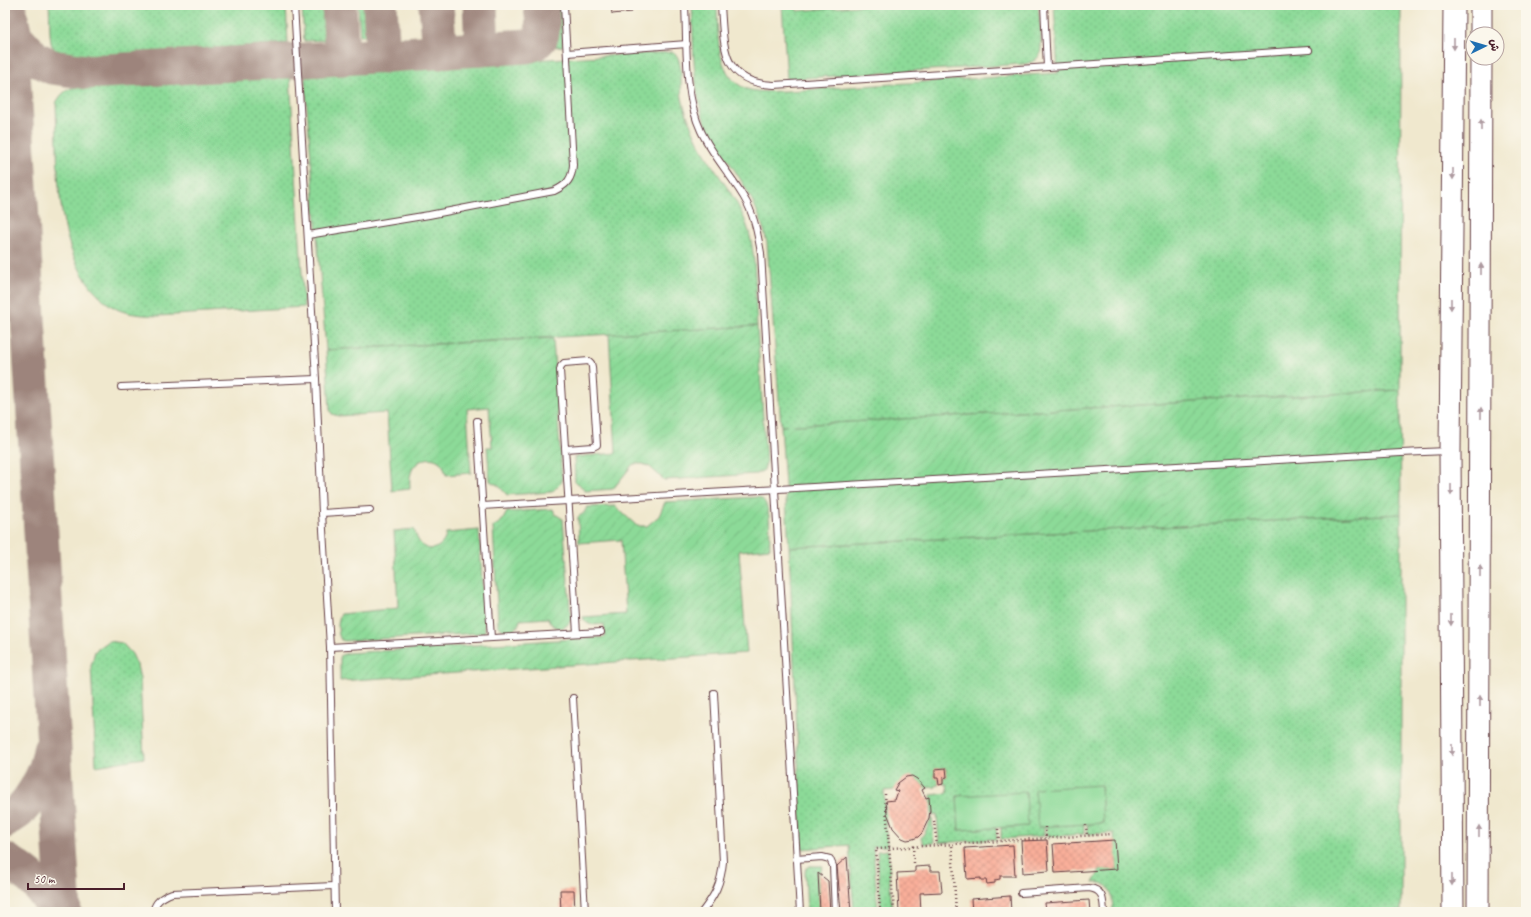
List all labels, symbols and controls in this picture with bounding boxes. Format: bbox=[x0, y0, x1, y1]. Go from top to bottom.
north arrow bbox=[1465, 26, 1505, 66]
one-way arrow bbox=[1450, 38, 1457, 50]
text: ش bbox=[1487, 38, 1502, 52]
one-way arrow bbox=[1478, 118, 1484, 131]
one-way arrow bbox=[1449, 168, 1456, 180]
one-way arrow bbox=[1478, 262, 1484, 275]
one-way arrow bbox=[1448, 298, 1455, 310]
one-way arrow bbox=[1478, 406, 1484, 419]
one-way arrow bbox=[1447, 484, 1454, 496]
one-way arrow bbox=[1477, 564, 1483, 577]
one-way arrow bbox=[1448, 614, 1454, 627]
one-way arrow bbox=[1477, 694, 1483, 707]
one-way arrow bbox=[1449, 744, 1455, 757]
one-way arrow bbox=[1476, 824, 1482, 837]
scale bar bbox=[28, 865, 124, 891]
text: 50 m bbox=[34, 871, 56, 887]
one-way arrow bbox=[1449, 874, 1455, 887]

